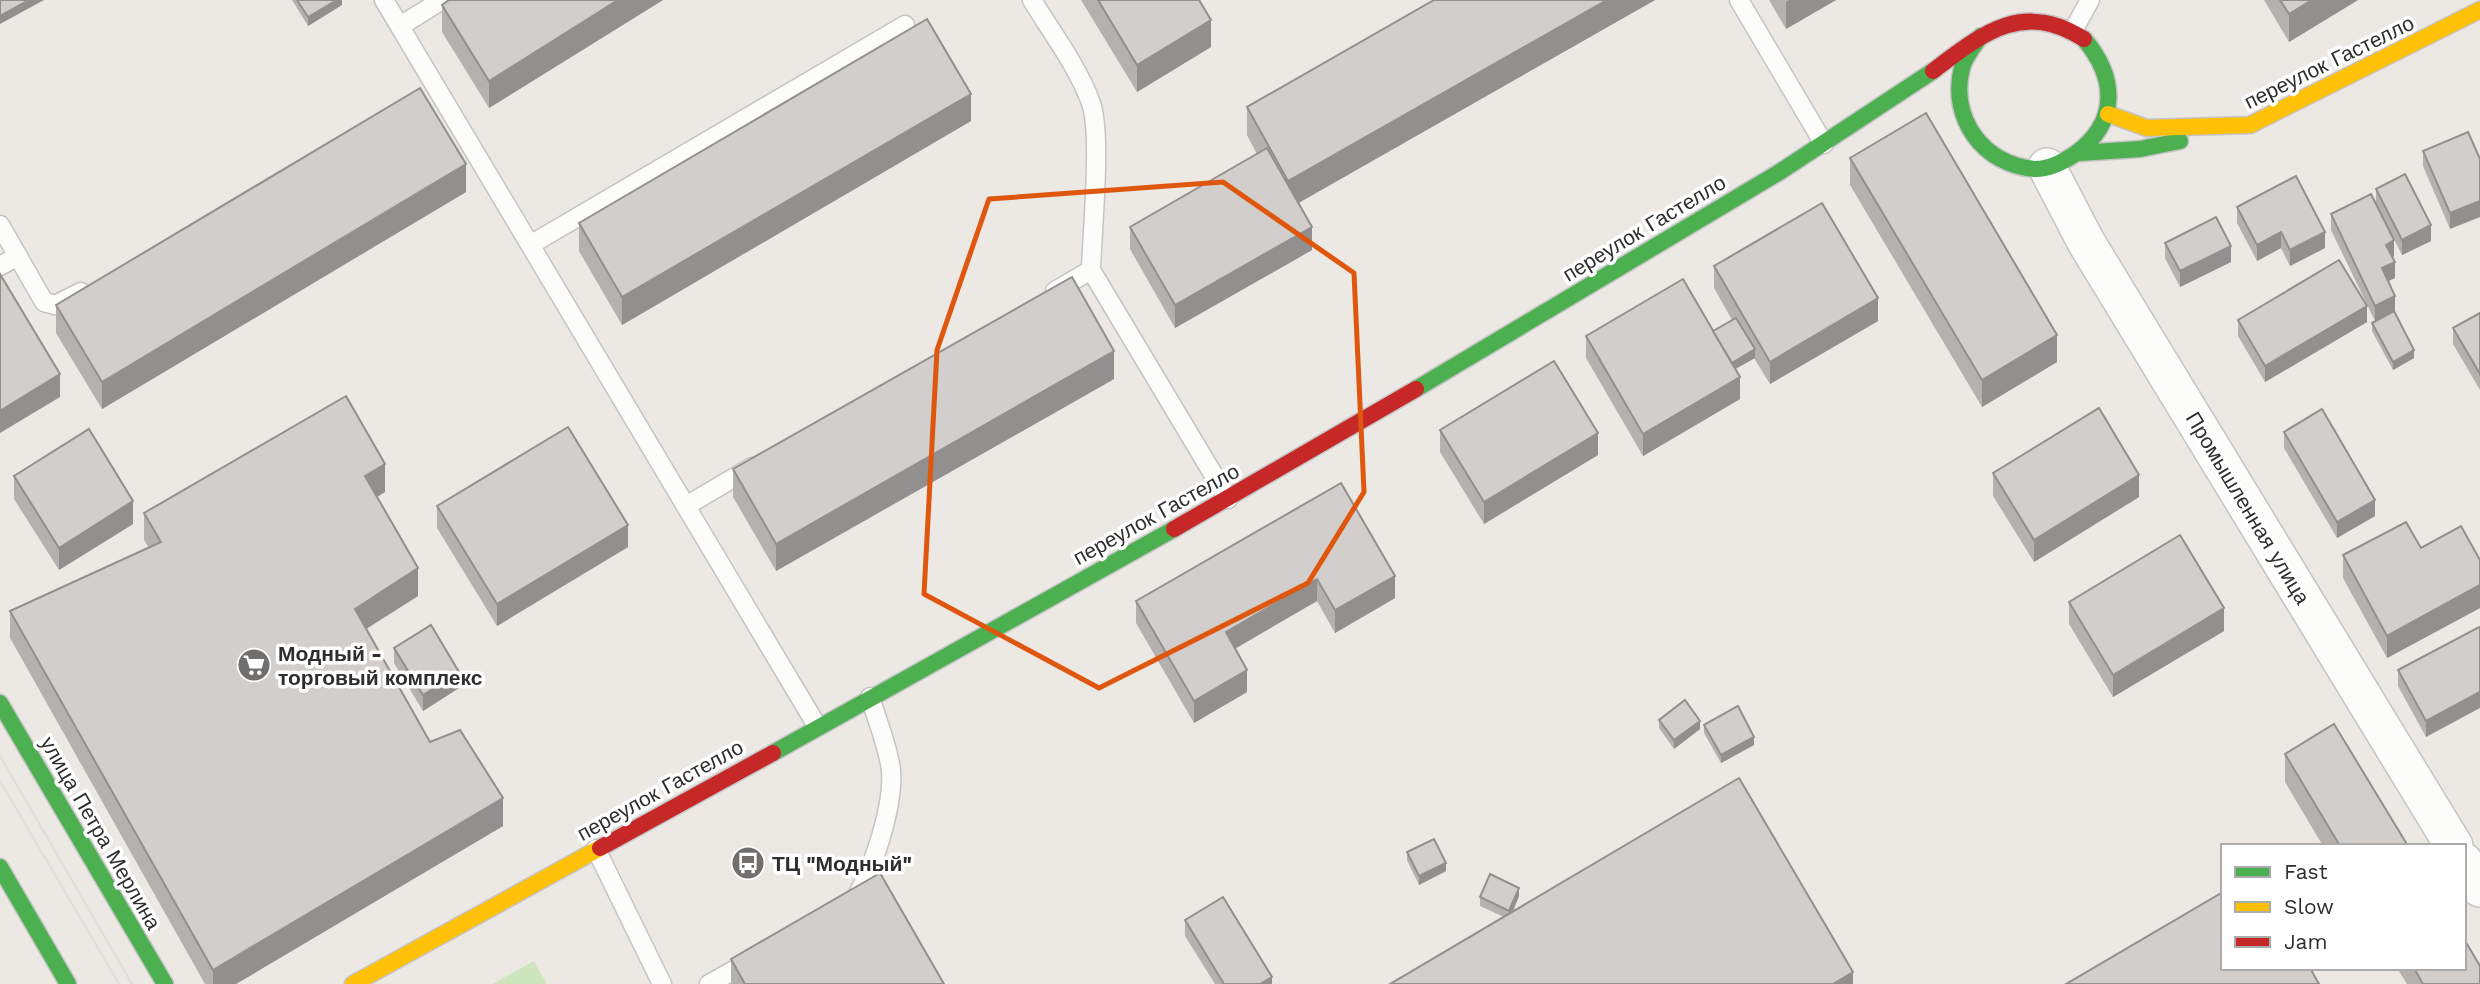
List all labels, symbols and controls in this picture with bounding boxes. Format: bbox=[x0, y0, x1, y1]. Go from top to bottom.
street label: переулок Гастелло bbox=[2240, 10, 2418, 114]
street label: переулок Гастелло bbox=[1558, 169, 1730, 287]
street label: Промышленная улица bbox=[2181, 407, 2316, 609]
street label: переулок Гастелло bbox=[1069, 458, 1243, 570]
place label: Модный - торговый комплекс bbox=[278, 641, 483, 690]
supermarket icon: Модный - торговый комплекс bbox=[235, 646, 273, 684]
street label: улица Петра Мерлина bbox=[35, 732, 167, 934]
street label: переулок Гастелло bbox=[573, 734, 747, 846]
bus stop icon: ТЦ "Модный" bbox=[729, 844, 767, 882]
legend bbox=[2221, 844, 2466, 970]
place label: ТЦ "Модный" bbox=[772, 851, 912, 876]
text: Fast bbox=[2284, 859, 2328, 884]
text: Slow bbox=[2284, 894, 2334, 919]
text: Jam bbox=[2284, 929, 2327, 954]

